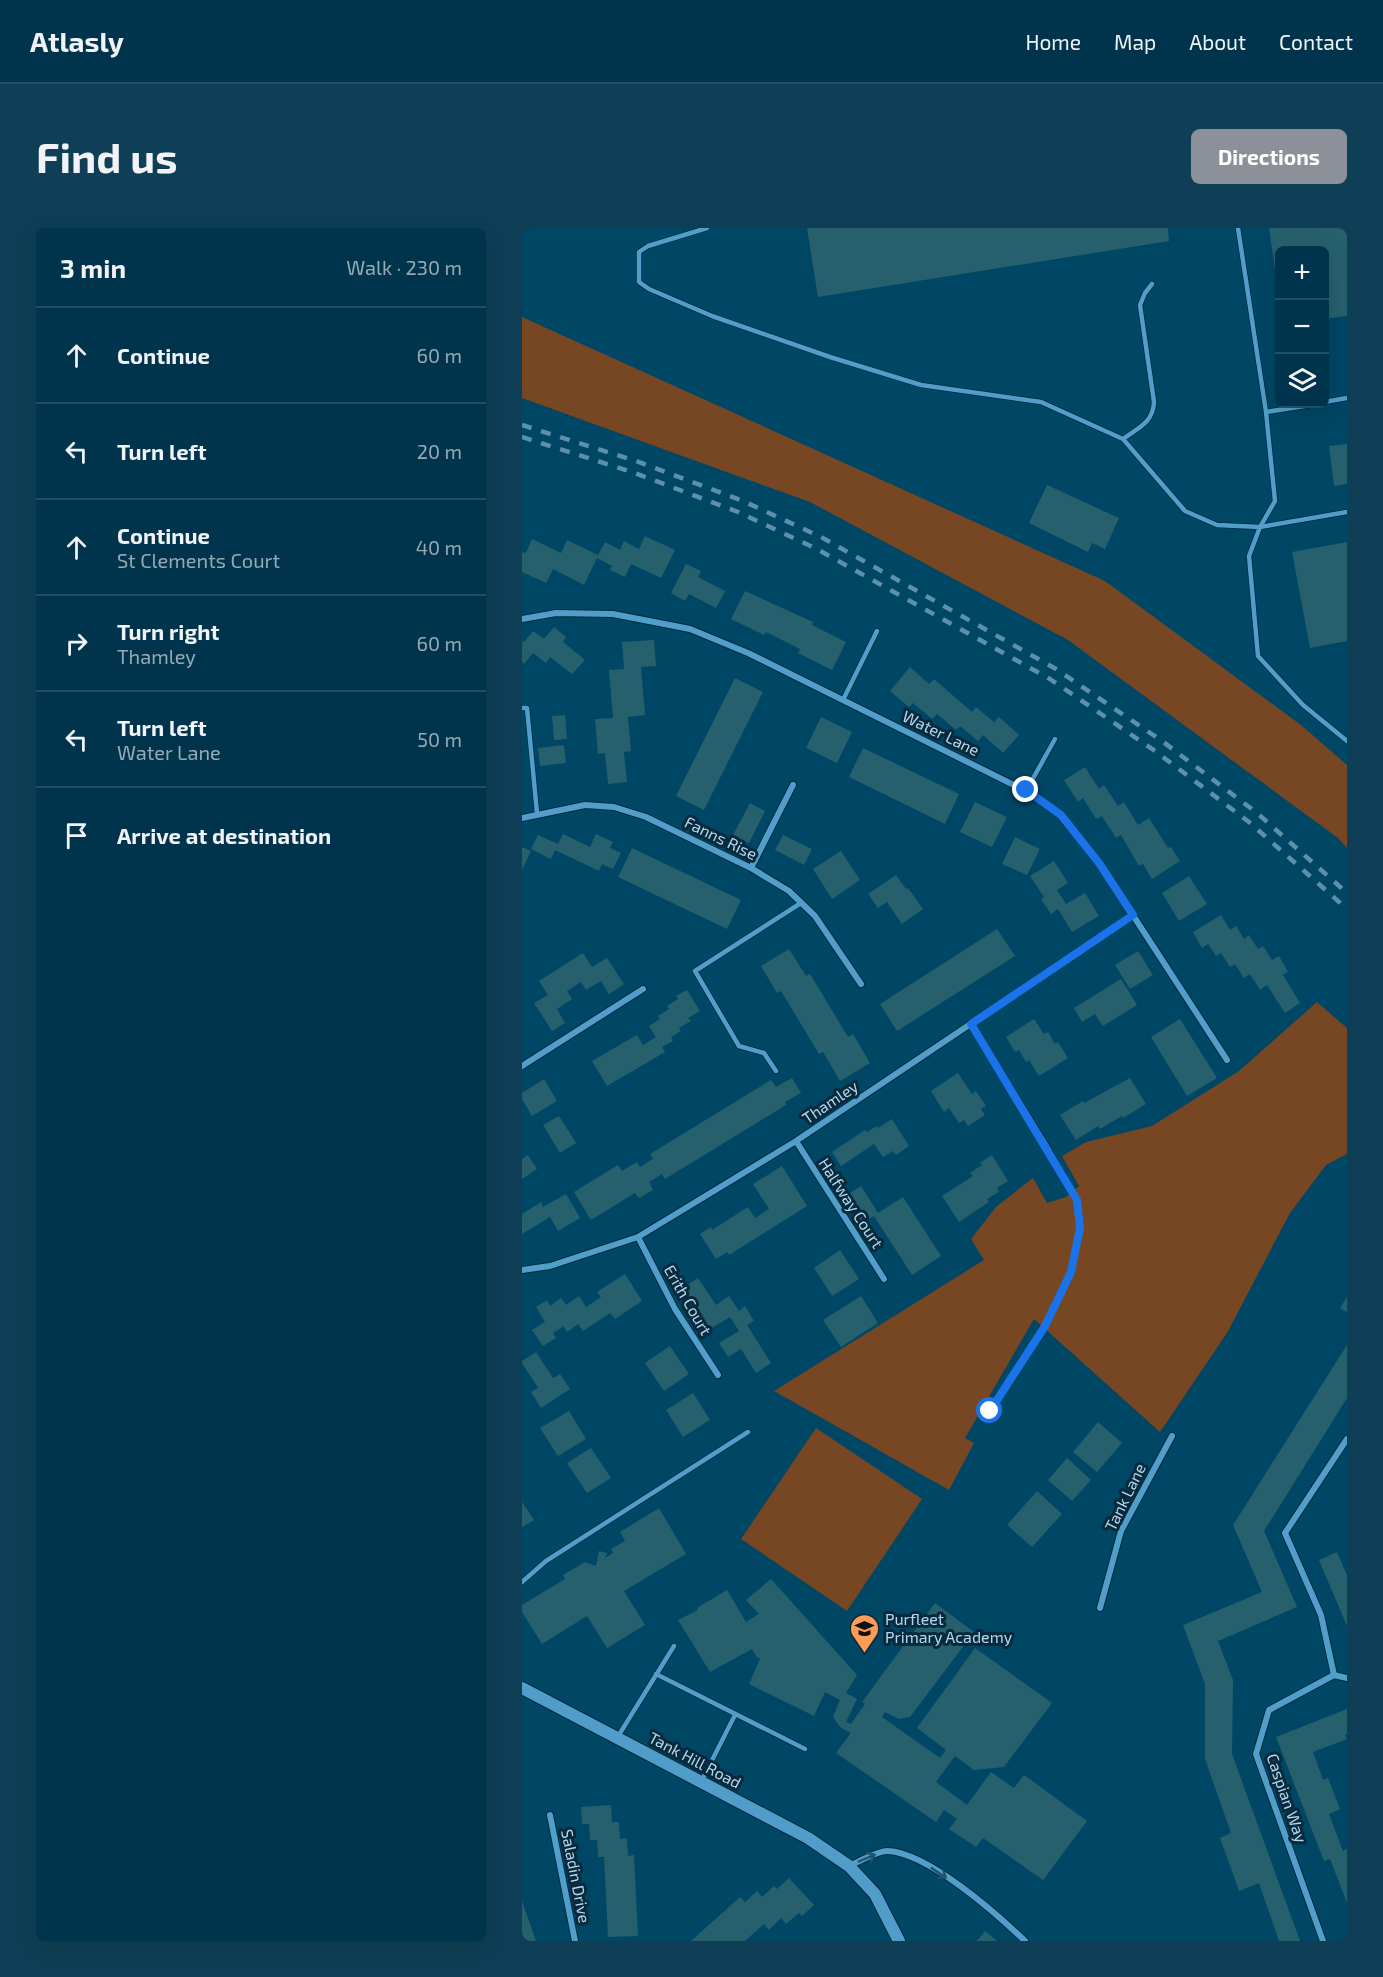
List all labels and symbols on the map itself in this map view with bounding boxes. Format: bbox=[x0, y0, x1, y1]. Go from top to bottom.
street label: Water Lane bbox=[900, 706, 983, 759]
route end bbox=[1012, 776, 1038, 802]
street label: Fanns Rise bbox=[682, 812, 760, 863]
street label: Thamley bbox=[798, 1076, 862, 1127]
street label: Halfway Court bbox=[815, 1154, 888, 1251]
street label: Erith Court bbox=[661, 1261, 716, 1338]
route start bbox=[976, 1397, 1002, 1423]
street label: Tank Lane bbox=[1100, 1460, 1149, 1533]
place label: Purfleet Primary Academy bbox=[885, 1609, 1013, 1646]
school or university icon: Purfleet Primary Academy bbox=[848, 1612, 880, 1654]
street label: Tank Hill Road bbox=[646, 1727, 745, 1792]
street label: Caspian Way bbox=[1263, 1751, 1312, 1845]
street label: Saladin Drive bbox=[558, 1827, 595, 1924]
one-way arrow bbox=[858, 1852, 876, 1863]
one-way arrow bbox=[930, 1867, 947, 1879]

